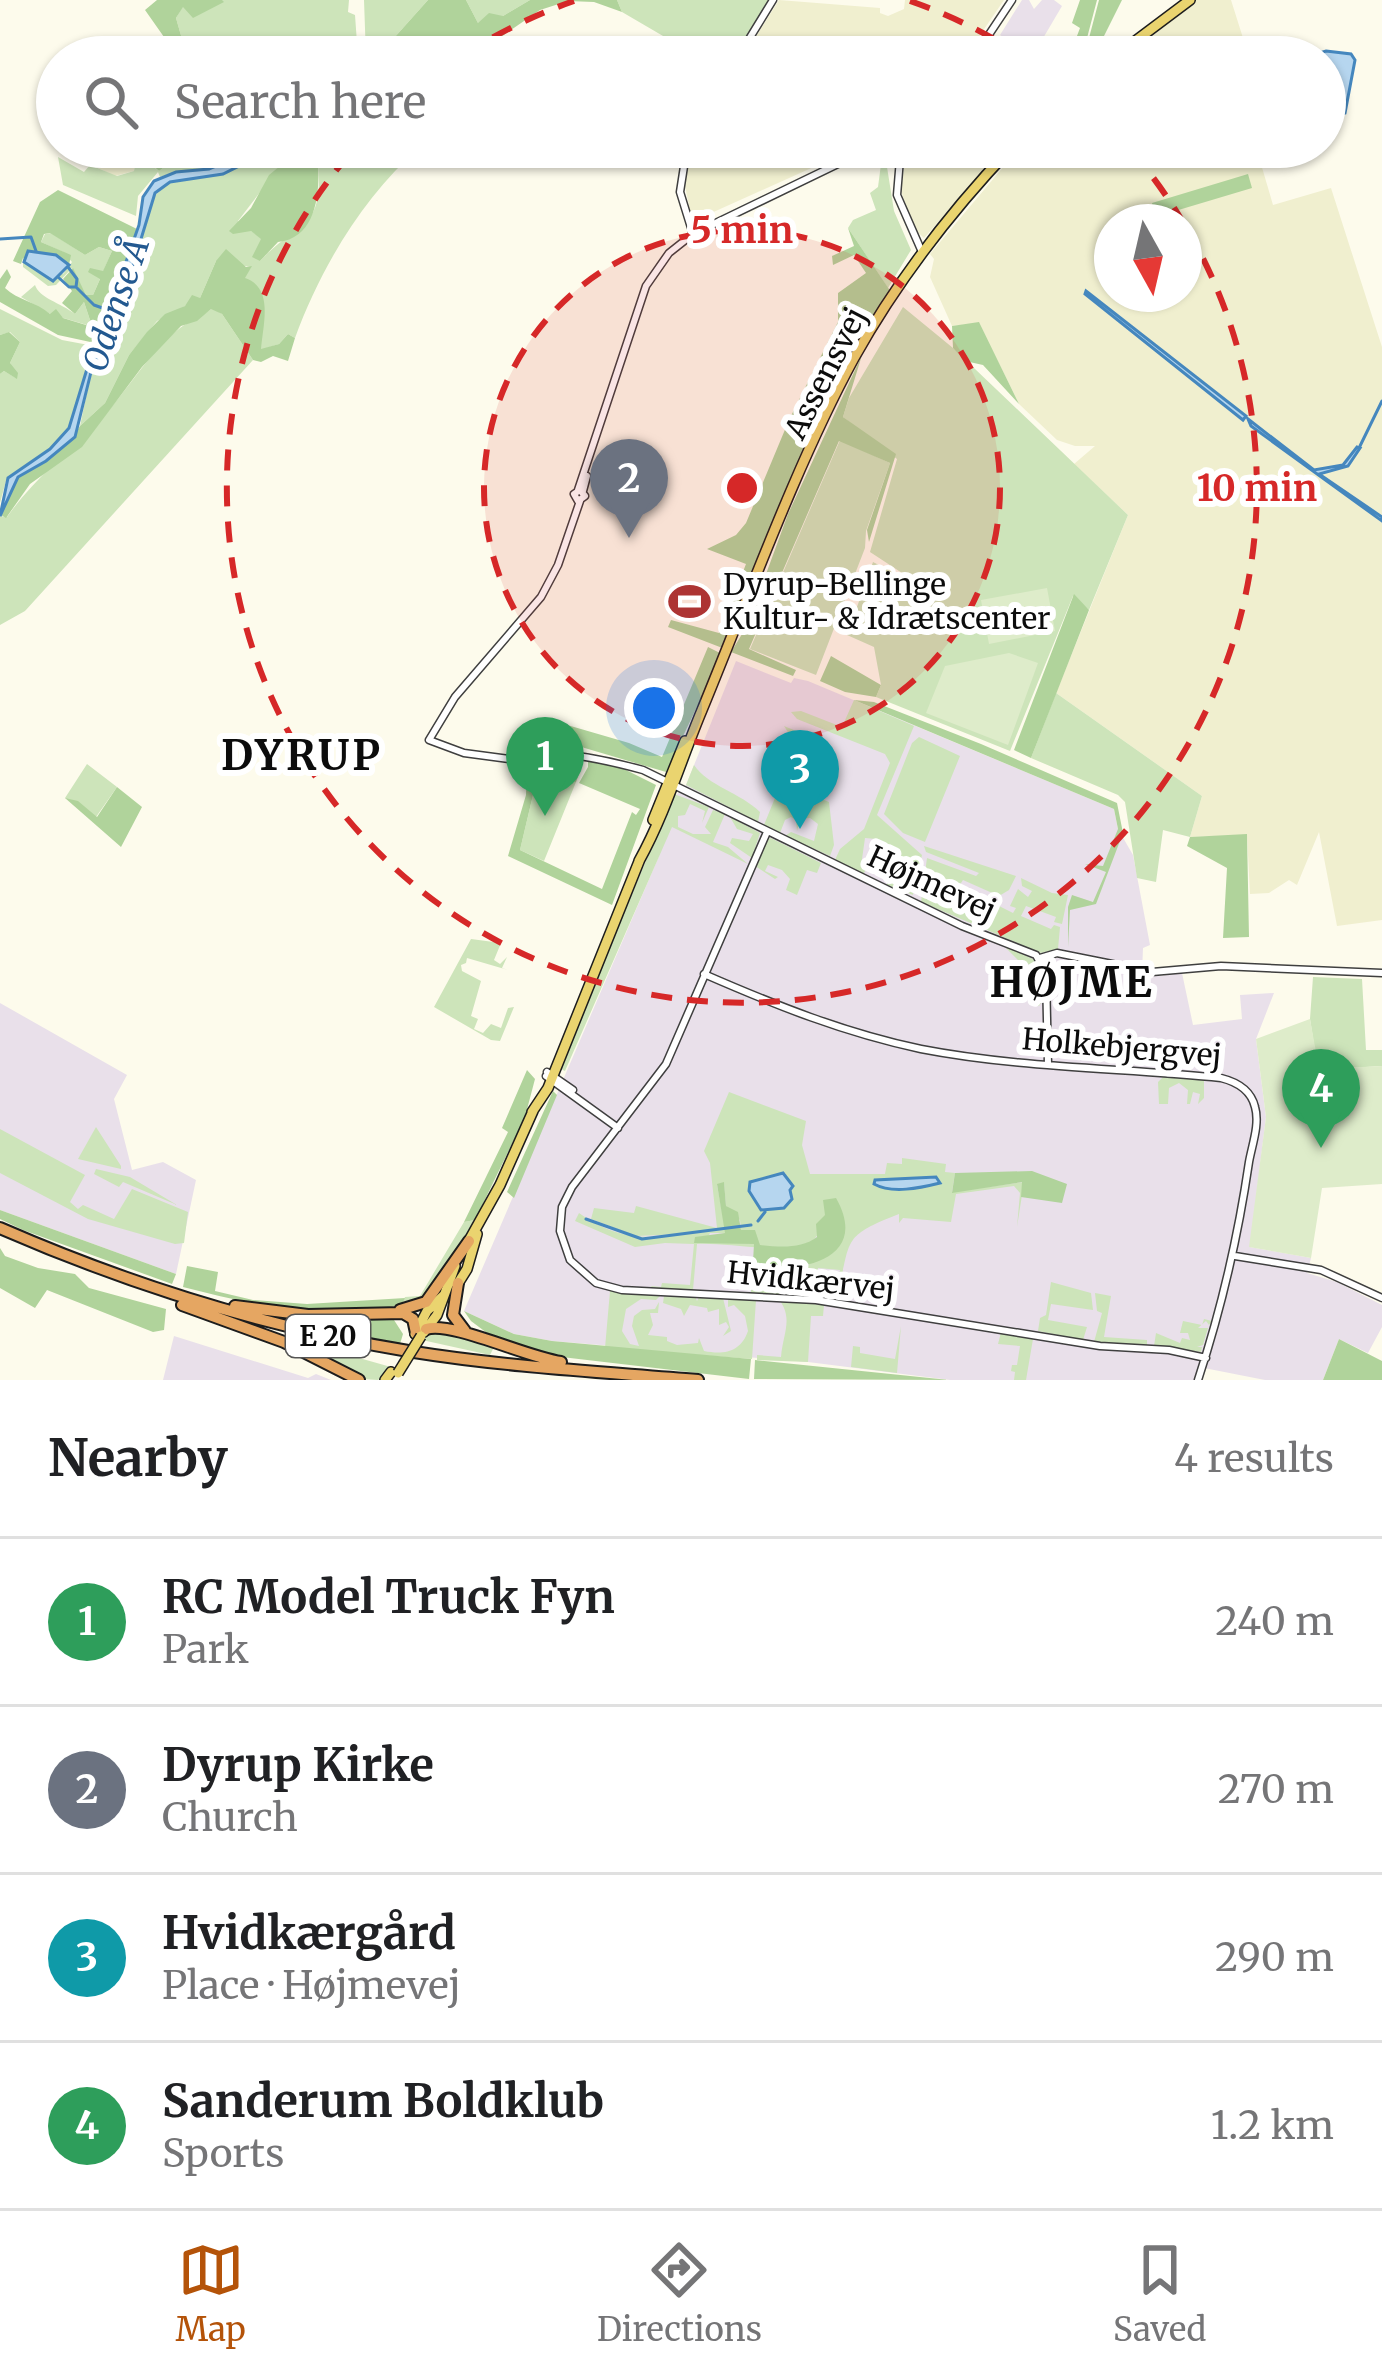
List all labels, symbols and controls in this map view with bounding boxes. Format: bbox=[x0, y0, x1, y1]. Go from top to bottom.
search box bbox=[36, 36, 1346, 168]
icon: search bbox=[78, 69, 144, 135]
text: Search here bbox=[174, 74, 426, 130]
north arrow bbox=[1094, 204, 1202, 312]
text: 5 min bbox=[691, 208, 793, 253]
water label: Odense Å bbox=[71, 232, 158, 377]
street label: Assensvej bbox=[775, 301, 874, 446]
pin: 2 bbox=[590, 439, 668, 538]
text: 10 min bbox=[1197, 466, 1317, 511]
centre of rings bbox=[721, 467, 763, 509]
place label: Dyrup-Bellinge Kultur- & Idrætscenter bbox=[723, 565, 1051, 637]
sports icon: Dyrup-Bellinge Kultur- & Idrætscenter bbox=[666, 578, 712, 624]
your location bbox=[624, 678, 684, 738]
pin: 1 bbox=[506, 717, 584, 816]
district label: DYRUP bbox=[221, 729, 383, 781]
pin: 3 bbox=[761, 730, 839, 829]
street label: Højmevej bbox=[862, 837, 1002, 929]
district label: HØJME bbox=[989, 956, 1155, 1008]
street label: Holkebjergvej bbox=[1021, 1019, 1223, 1075]
pin: 4 bbox=[1282, 1049, 1360, 1148]
street label: Hvidkærvej bbox=[725, 1252, 897, 1308]
road number: E 20 bbox=[286, 1315, 370, 1357]
text: Nearby bbox=[48, 1426, 228, 1490]
text: 4 results bbox=[1174, 1434, 1334, 1483]
text: RC Model Truck Fyn bbox=[162, 1569, 615, 1625]
text: 1 bbox=[78, 1597, 96, 1646]
text: 240 m bbox=[1215, 1597, 1334, 1646]
text: Park bbox=[162, 1625, 249, 1674]
text: Dyrup Kirke bbox=[162, 1737, 434, 1793]
text: 2 bbox=[76, 1765, 98, 1814]
text: 270 m bbox=[1218, 1765, 1334, 1814]
text: Church bbox=[162, 1793, 298, 1842]
text: Hvidkærgård bbox=[162, 1905, 456, 1961]
text: 3 bbox=[76, 1933, 98, 1982]
text: 290 m bbox=[1215, 1933, 1334, 1982]
text: Place · Højmevej bbox=[162, 1961, 461, 2010]
text: Sanderum Boldklub bbox=[162, 2073, 604, 2129]
text: 4 bbox=[75, 2101, 99, 2150]
text: 1.2 km bbox=[1211, 2101, 1334, 2150]
text: Sports bbox=[162, 2129, 284, 2178]
tab: Map bbox=[176, 2237, 246, 2350]
tab: Directions bbox=[597, 2237, 762, 2350]
tab: Saved bbox=[1113, 2237, 1206, 2350]

